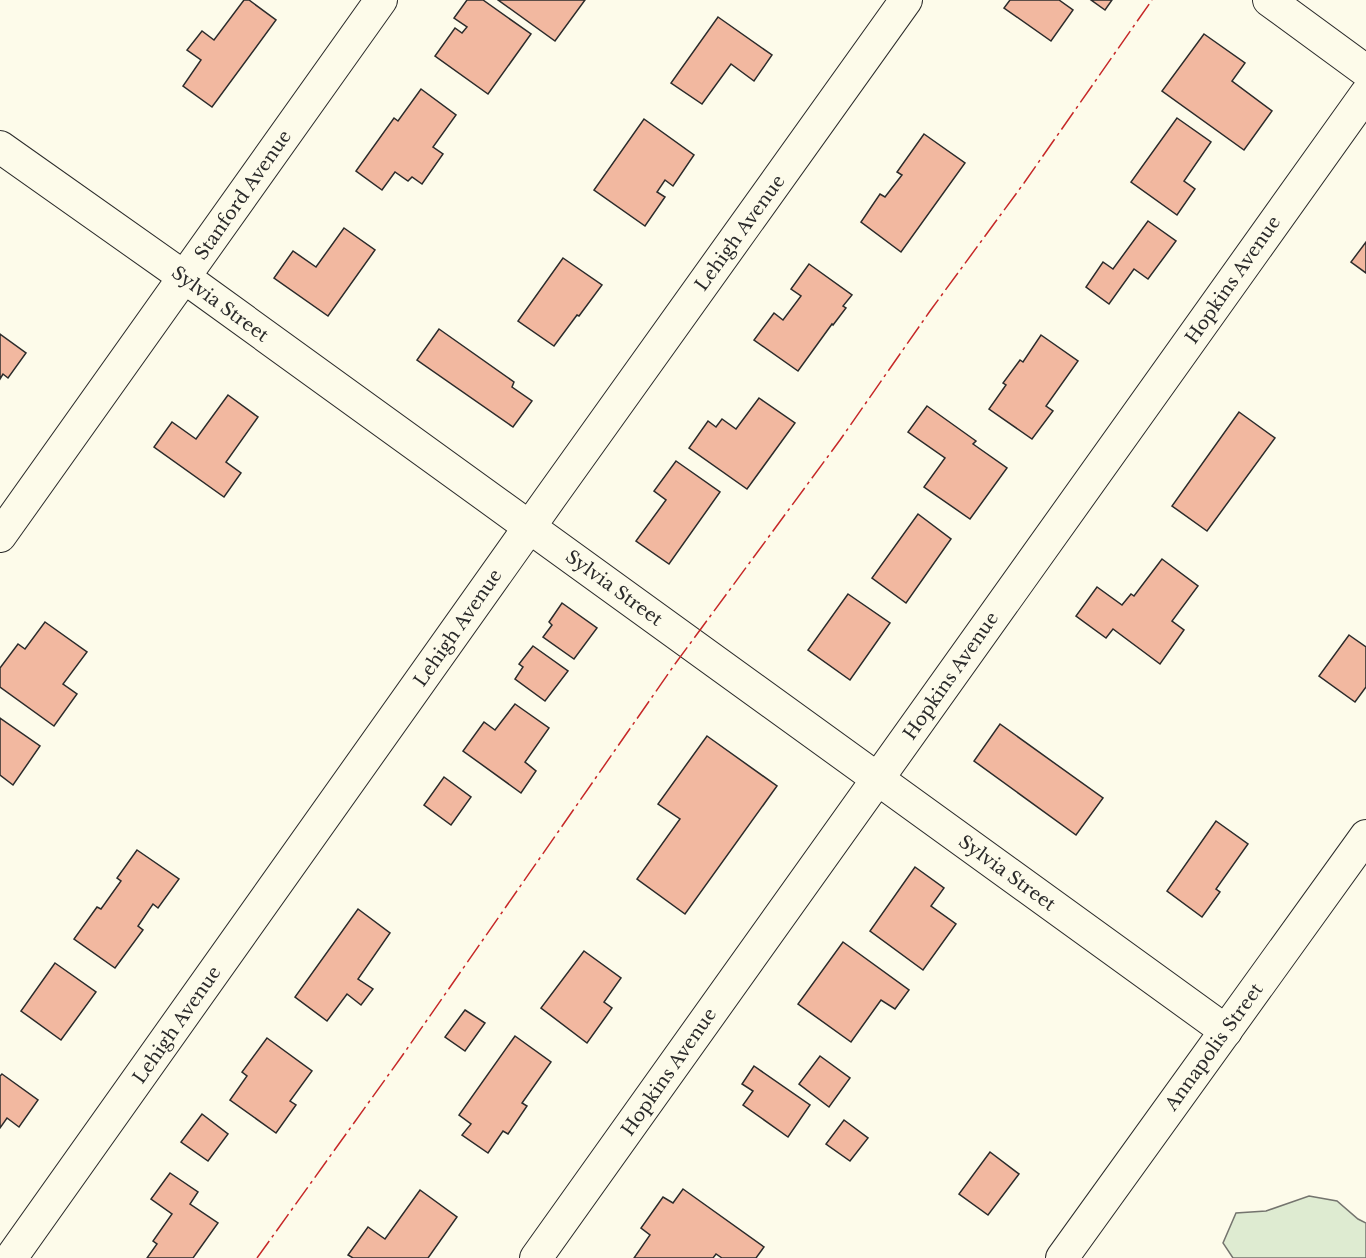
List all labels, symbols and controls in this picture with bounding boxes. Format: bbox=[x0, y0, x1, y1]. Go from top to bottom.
street label: Stanford Avenue bbox=[190, 126, 296, 264]
street label: Lehigh Avenue bbox=[691, 171, 789, 295]
street label: Hopkins Avenue bbox=[1181, 212, 1285, 348]
street label: Sylvia Street bbox=[167, 261, 273, 347]
street label: Sylvia Street bbox=[561, 545, 667, 631]
street label: Lehigh Avenue bbox=[409, 565, 507, 691]
street label: Hopkins Avenue bbox=[899, 608, 1003, 744]
street label: Sylvia Street bbox=[954, 830, 1060, 916]
street label: Lehigh Avenue bbox=[128, 962, 226, 1088]
street label: Annapolis Street bbox=[1160, 979, 1268, 1116]
street label: Hopkins Avenue bbox=[617, 1004, 721, 1140]

